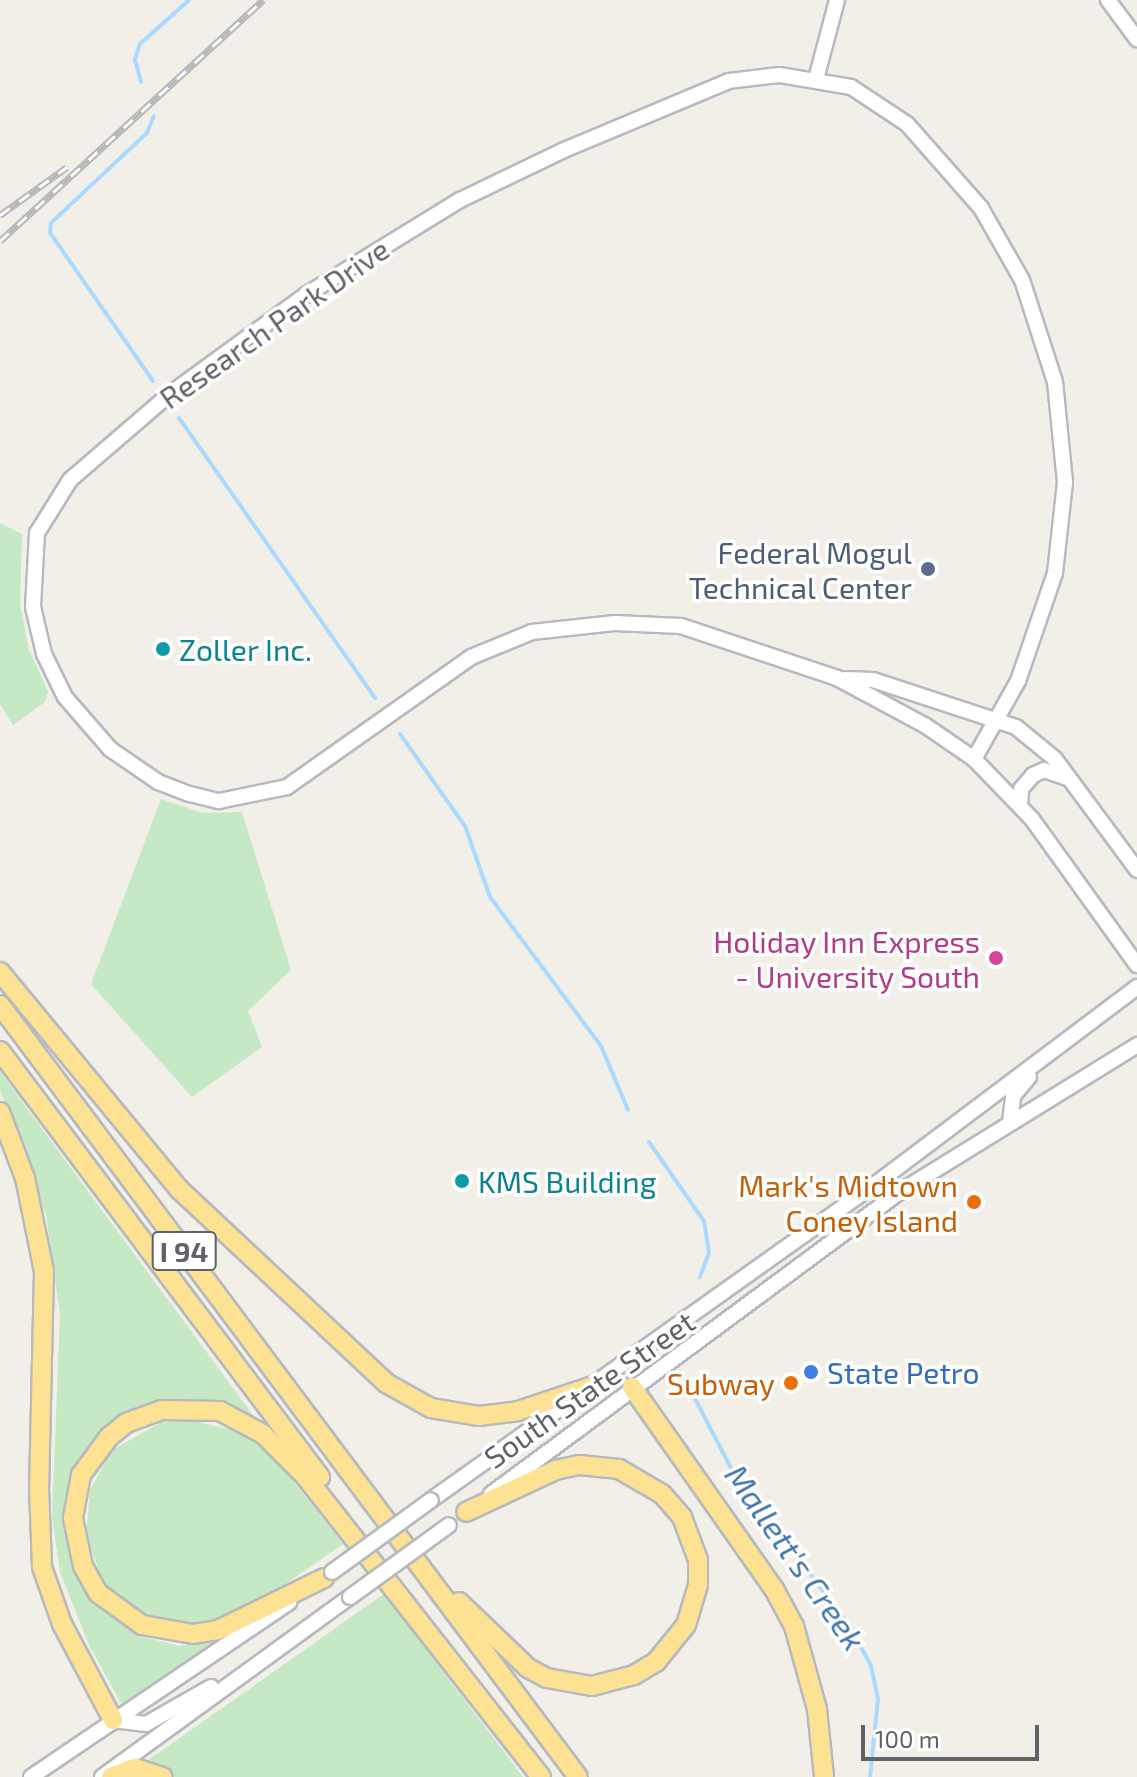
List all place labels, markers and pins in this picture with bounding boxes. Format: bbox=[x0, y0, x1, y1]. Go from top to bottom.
place label: Federal Mogul Technical Center bbox=[688, 534, 912, 604]
marker: Federal Mogul Technical Center bbox=[919, 560, 937, 578]
place label: Zoller Inc. bbox=[179, 631, 312, 667]
marker: Zoller Inc. bbox=[154, 640, 172, 658]
place label: Holiday Inn Express - University South bbox=[713, 923, 980, 994]
marker: Holiday Inn Express - University South bbox=[987, 949, 1005, 967]
place label: KMS Building bbox=[478, 1163, 656, 1199]
place label: Mark's Midtown Coney Island bbox=[738, 1167, 958, 1238]
marker: KMS Building bbox=[453, 1172, 471, 1190]
marker: Mark's Midtown Coney Island bbox=[965, 1193, 983, 1211]
place label: State Petro bbox=[827, 1354, 980, 1390]
marker: State Petro bbox=[802, 1363, 820, 1381]
place label: Subway bbox=[667, 1365, 775, 1401]
marker: Subway bbox=[782, 1374, 800, 1392]

